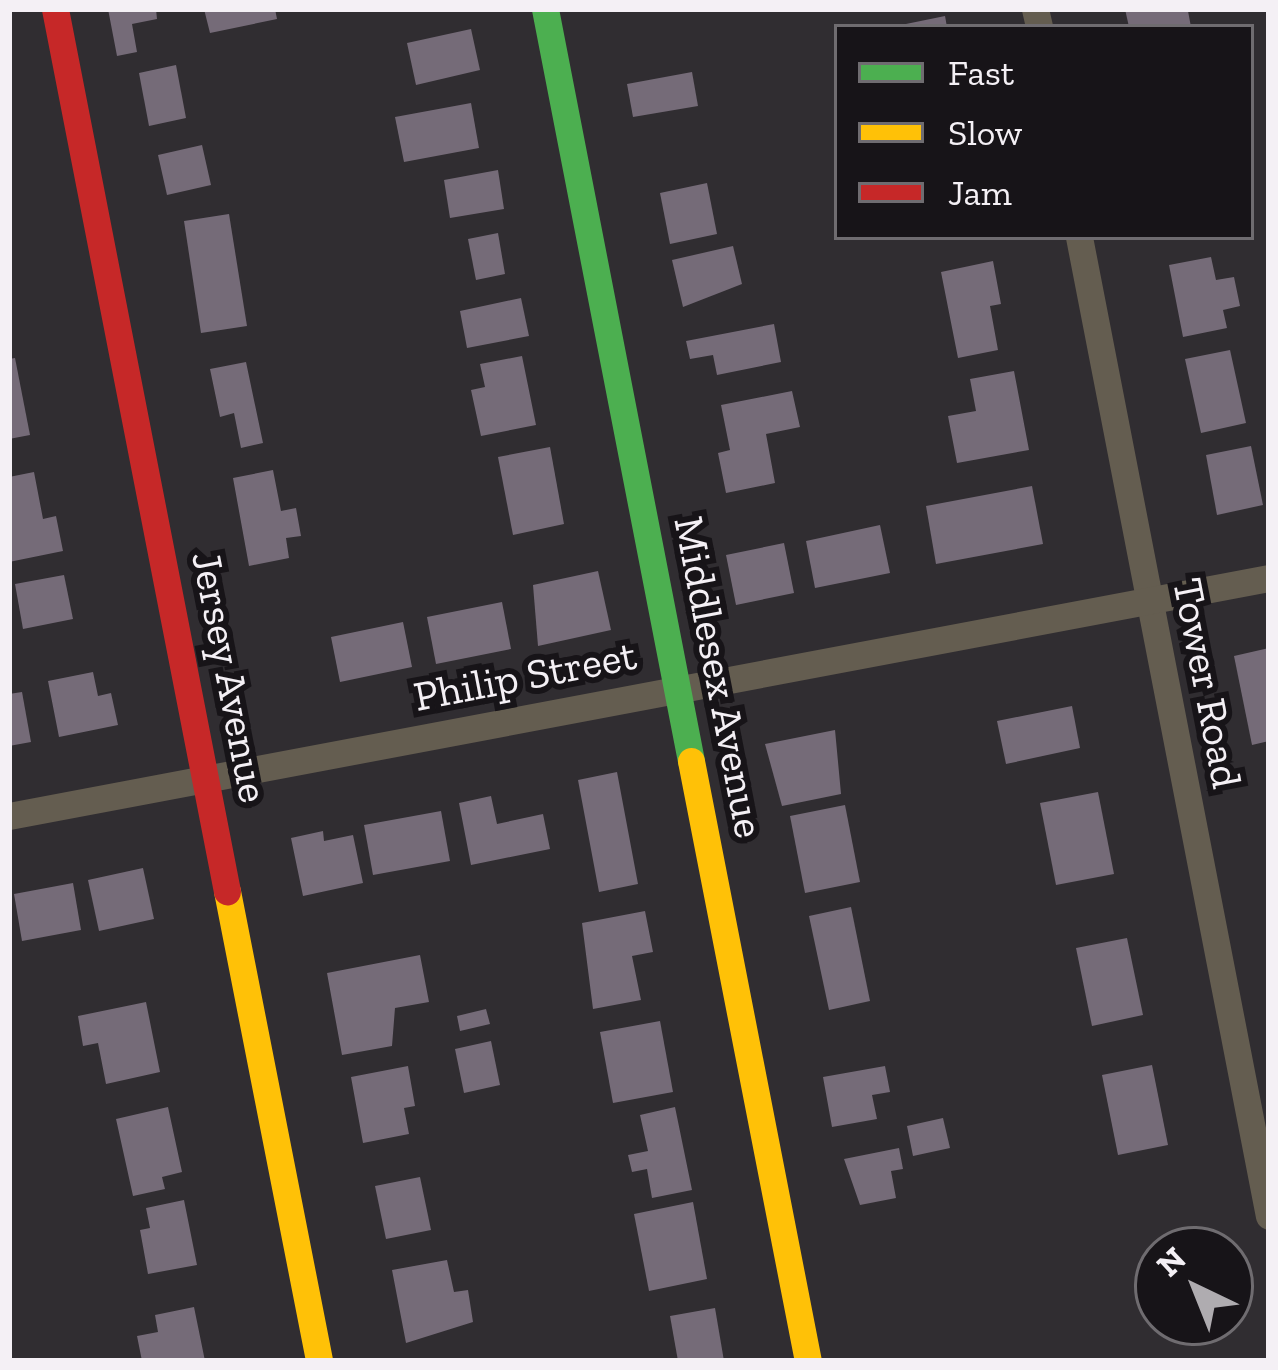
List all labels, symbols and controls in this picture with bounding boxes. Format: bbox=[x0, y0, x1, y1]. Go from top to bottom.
legend bbox=[834, 24, 1254, 240]
text: Fast bbox=[948, 51, 1014, 94]
text: Slow bbox=[948, 111, 1022, 154]
text: Jam bbox=[948, 171, 1012, 214]
street label: Middlesex Avenue bbox=[663, 511, 775, 843]
street label: Jersey Avenue bbox=[181, 546, 279, 808]
street label: Tower Road bbox=[1162, 573, 1252, 793]
street label: Philip Street bbox=[409, 630, 641, 722]
north arrow bbox=[1134, 1226, 1254, 1346]
text: N bbox=[1149, 1239, 1194, 1284]

